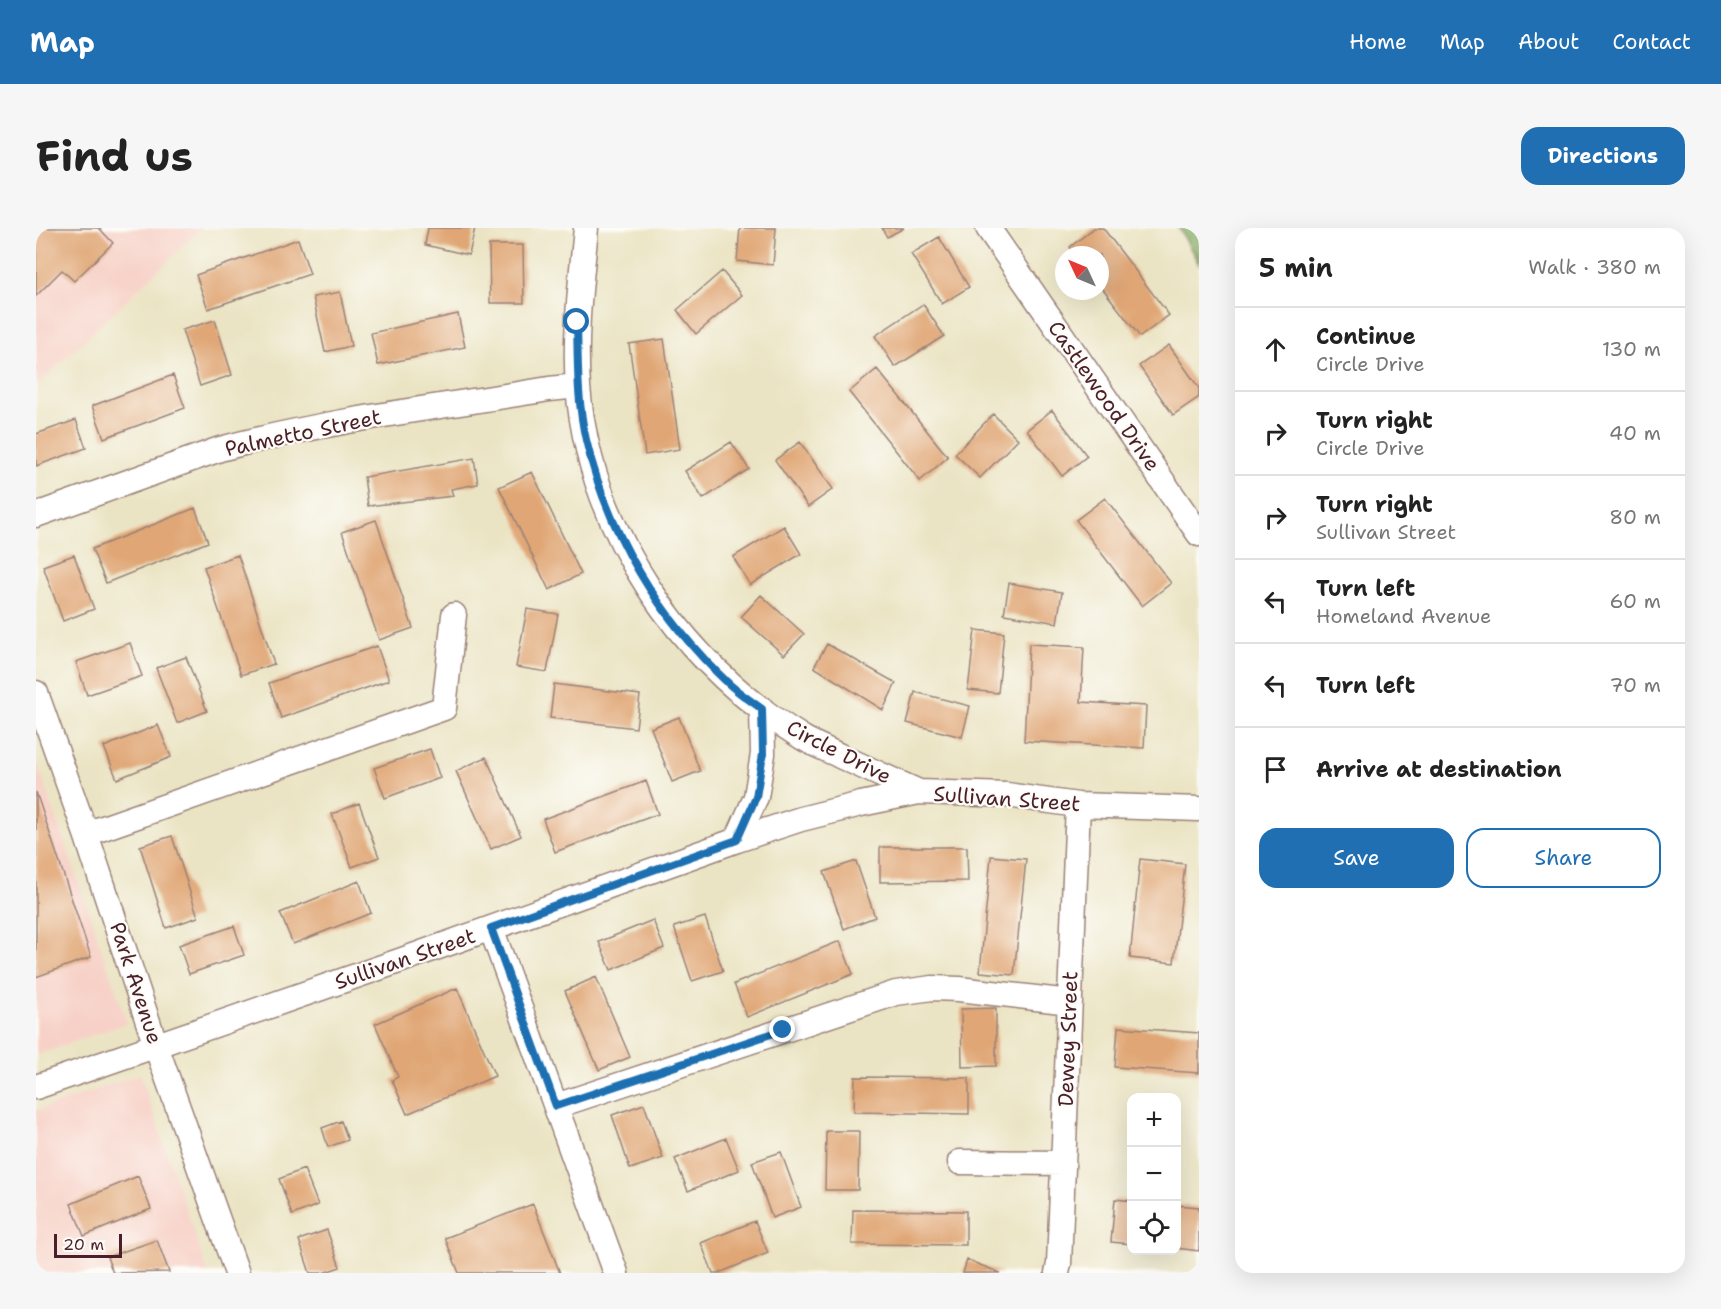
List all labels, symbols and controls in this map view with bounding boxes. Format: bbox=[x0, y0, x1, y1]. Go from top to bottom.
text: Map bbox=[30, 23, 95, 61]
text: Home bbox=[1349, 28, 1407, 56]
text: Map bbox=[1440, 28, 1485, 56]
text: About bbox=[1518, 28, 1579, 56]
text: Contact bbox=[1612, 28, 1691, 56]
button: Directions bbox=[1521, 127, 1685, 185]
text: Find us bbox=[36, 128, 193, 184]
north arrow bbox=[1055, 246, 1109, 300]
text: 5 min bbox=[1259, 250, 1333, 285]
text: Walk · 380 m bbox=[1528, 254, 1661, 280]
route start bbox=[563, 308, 589, 334]
street label: Castlewood Drive bbox=[1042, 315, 1166, 477]
text: Continue bbox=[1316, 322, 1416, 351]
icon: ahead bbox=[1259, 333, 1292, 366]
text: 130 m bbox=[1602, 336, 1661, 362]
text: Circle Drive bbox=[1316, 351, 1425, 377]
street label: Palmetto Street bbox=[222, 403, 384, 463]
text: Turn right bbox=[1316, 406, 1433, 435]
icon: right bbox=[1259, 417, 1292, 450]
text: 40 m bbox=[1609, 420, 1661, 446]
text: Circle Drive bbox=[1316, 435, 1425, 461]
text: Turn right bbox=[1316, 490, 1433, 519]
icon: right bbox=[1259, 501, 1292, 534]
text: 80 m bbox=[1609, 504, 1661, 530]
text: Sullivan Street bbox=[1316, 519, 1456, 545]
text: Turn left bbox=[1316, 574, 1415, 603]
icon: left bbox=[1259, 585, 1292, 618]
text: 60 m bbox=[1609, 588, 1661, 614]
text: Homeland Avenue bbox=[1316, 603, 1491, 629]
icon: left bbox=[1259, 669, 1292, 702]
text: Turn left bbox=[1316, 671, 1415, 700]
text: 70 m bbox=[1609, 672, 1661, 698]
street label: Circle Drive bbox=[782, 714, 896, 790]
icon: arrive bbox=[1259, 753, 1292, 786]
text: Arrive at destination bbox=[1316, 755, 1562, 784]
street label: Sullivan Street bbox=[933, 780, 1081, 818]
button: Save bbox=[1259, 828, 1454, 888]
button: Share bbox=[1466, 828, 1661, 888]
street label: Park Avenue bbox=[103, 919, 169, 1047]
street label: Sullivan Street bbox=[331, 922, 479, 996]
street label: Dewey Street bbox=[1052, 971, 1084, 1107]
route end bbox=[769, 1016, 795, 1042]
map controls bbox=[1127, 1093, 1181, 1255]
button: + bbox=[1127, 1093, 1181, 1147]
button: − bbox=[1127, 1147, 1181, 1201]
button: locate bbox=[1127, 1201, 1181, 1255]
scale bar bbox=[54, 1231, 122, 1258]
text: 20 m bbox=[63, 1234, 104, 1255]

